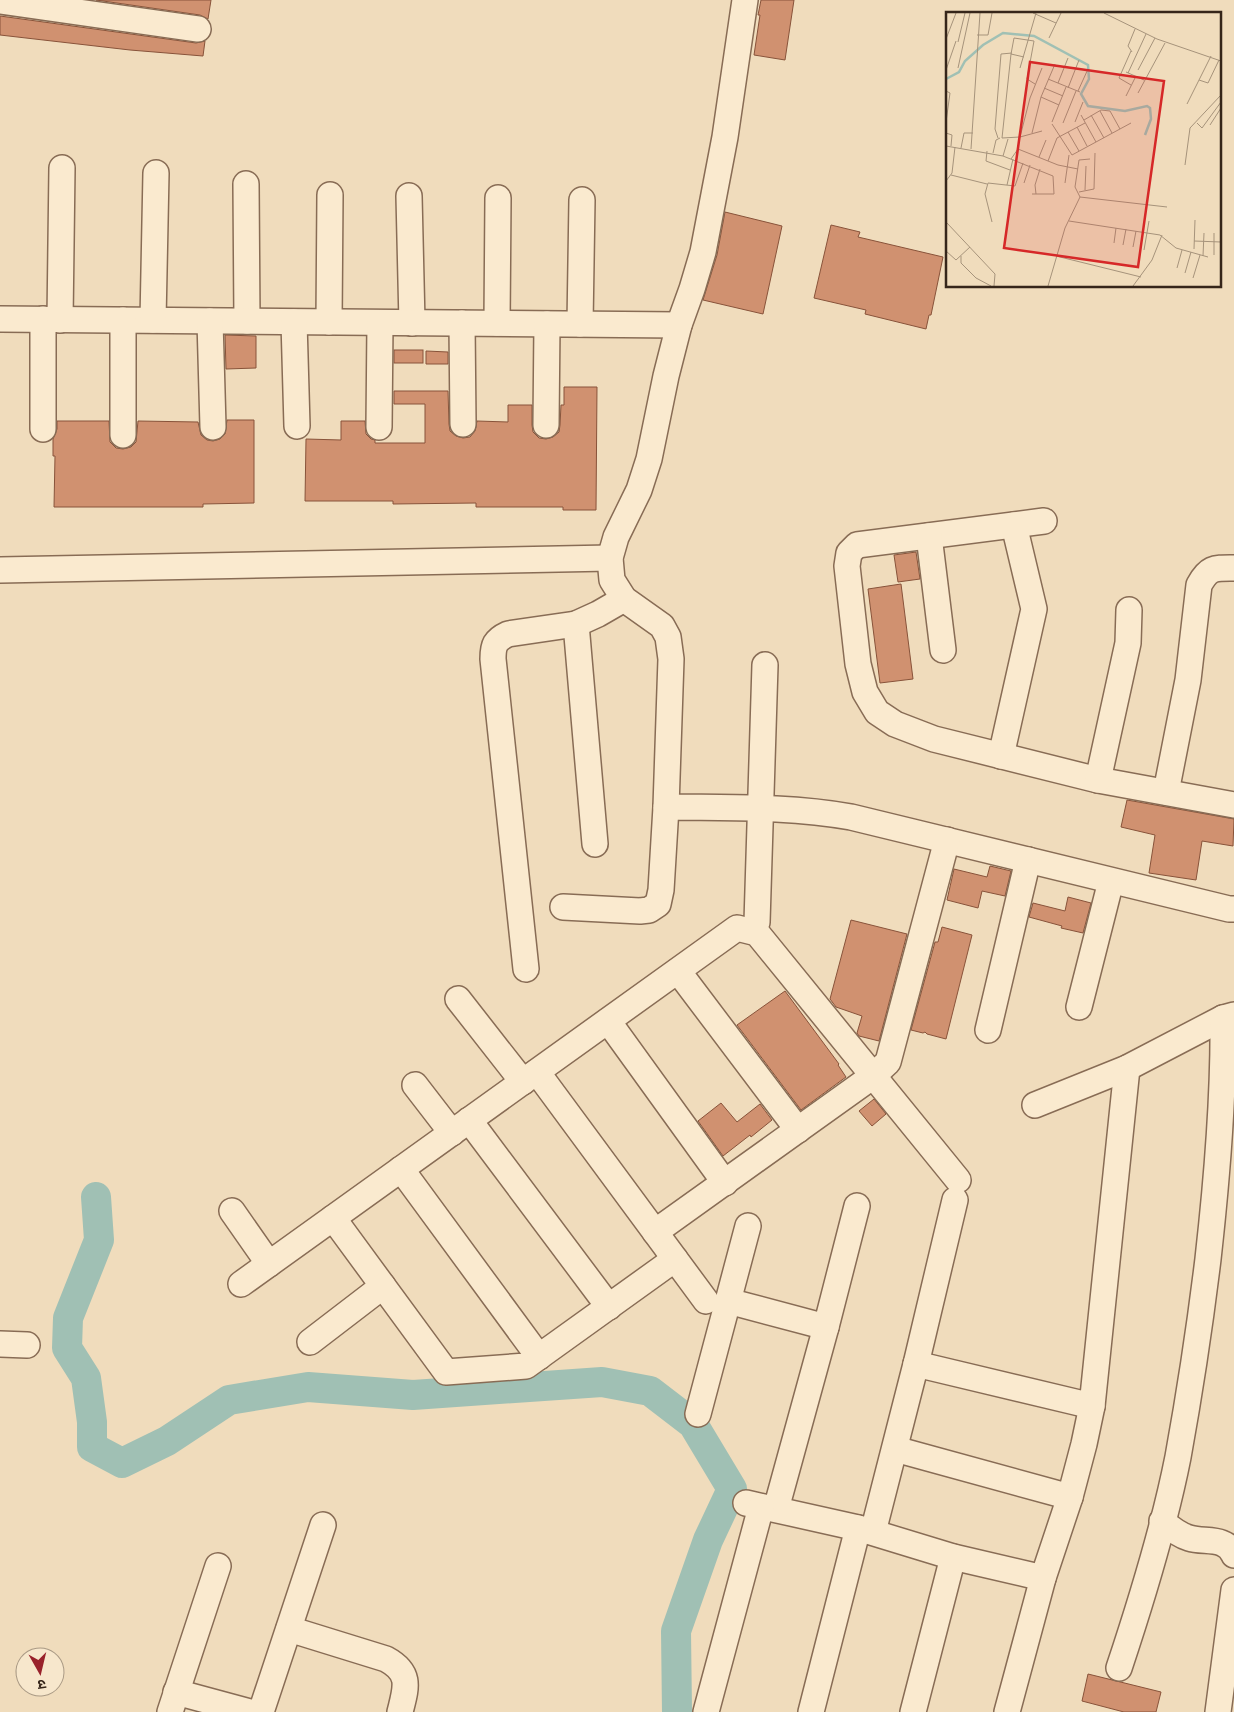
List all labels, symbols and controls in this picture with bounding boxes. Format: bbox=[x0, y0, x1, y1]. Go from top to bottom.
inset map bbox=[946, 12, 1222, 288]
north arrow bbox=[15, 1647, 65, 1697]
text: उ bbox=[36, 1675, 47, 1694]

